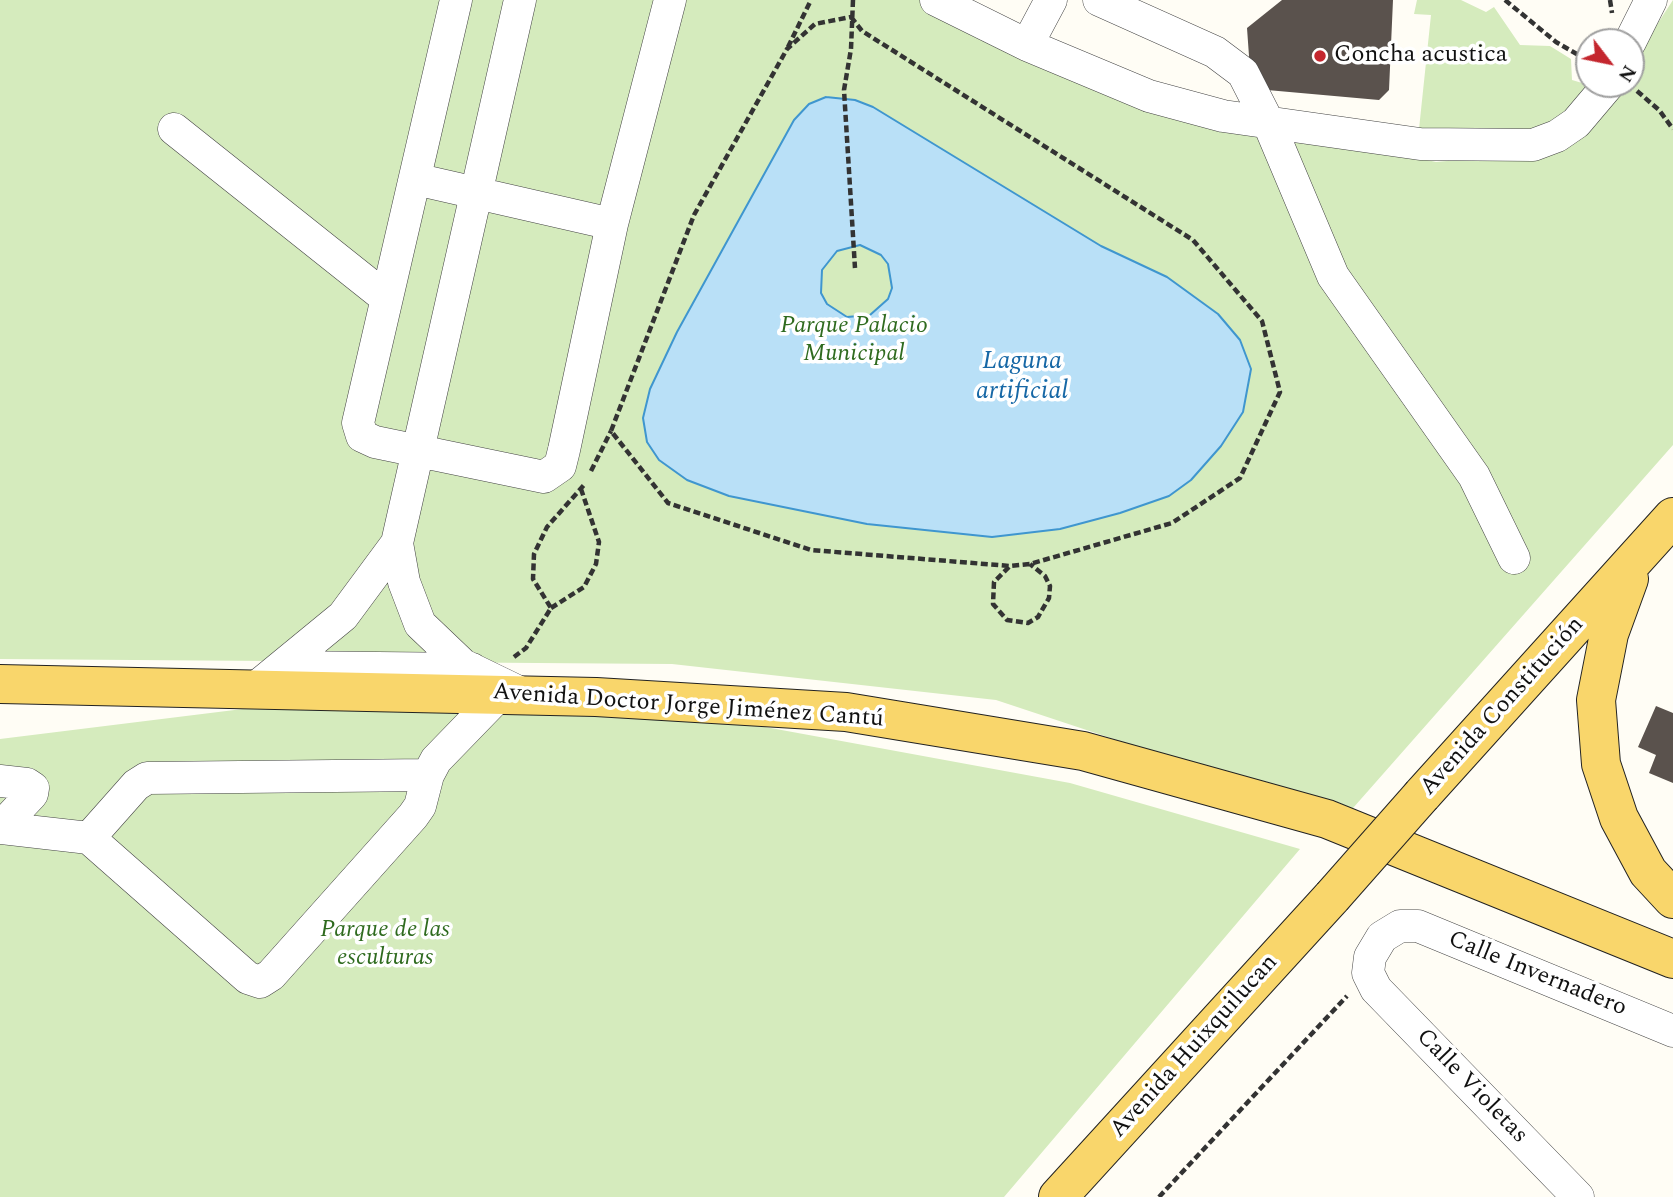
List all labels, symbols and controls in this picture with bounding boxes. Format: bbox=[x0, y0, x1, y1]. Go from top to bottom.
north arrow bbox=[1575, 28, 1645, 98]
place label: Concha acustica bbox=[1334, 42, 1507, 70]
marker: Concha acustica bbox=[1312, 48, 1328, 64]
text: N bbox=[1610, 59, 1643, 88]
park label: Parque Palacio Municipal bbox=[780, 313, 928, 369]
water label: Laguna artificial bbox=[976, 347, 1068, 408]
street label: Avenida Constitución bbox=[1415, 612, 1591, 802]
street label: Avenida Doctor Jorge Jiménez Cantú bbox=[492, 679, 884, 735]
park label: Parque de las esculturas bbox=[320, 917, 450, 973]
street label: Calle Invernadero bbox=[1444, 926, 1630, 1024]
street label: Avenida Huixquilucan bbox=[1105, 949, 1285, 1145]
street label: Calle Violetas bbox=[1409, 1024, 1533, 1150]

